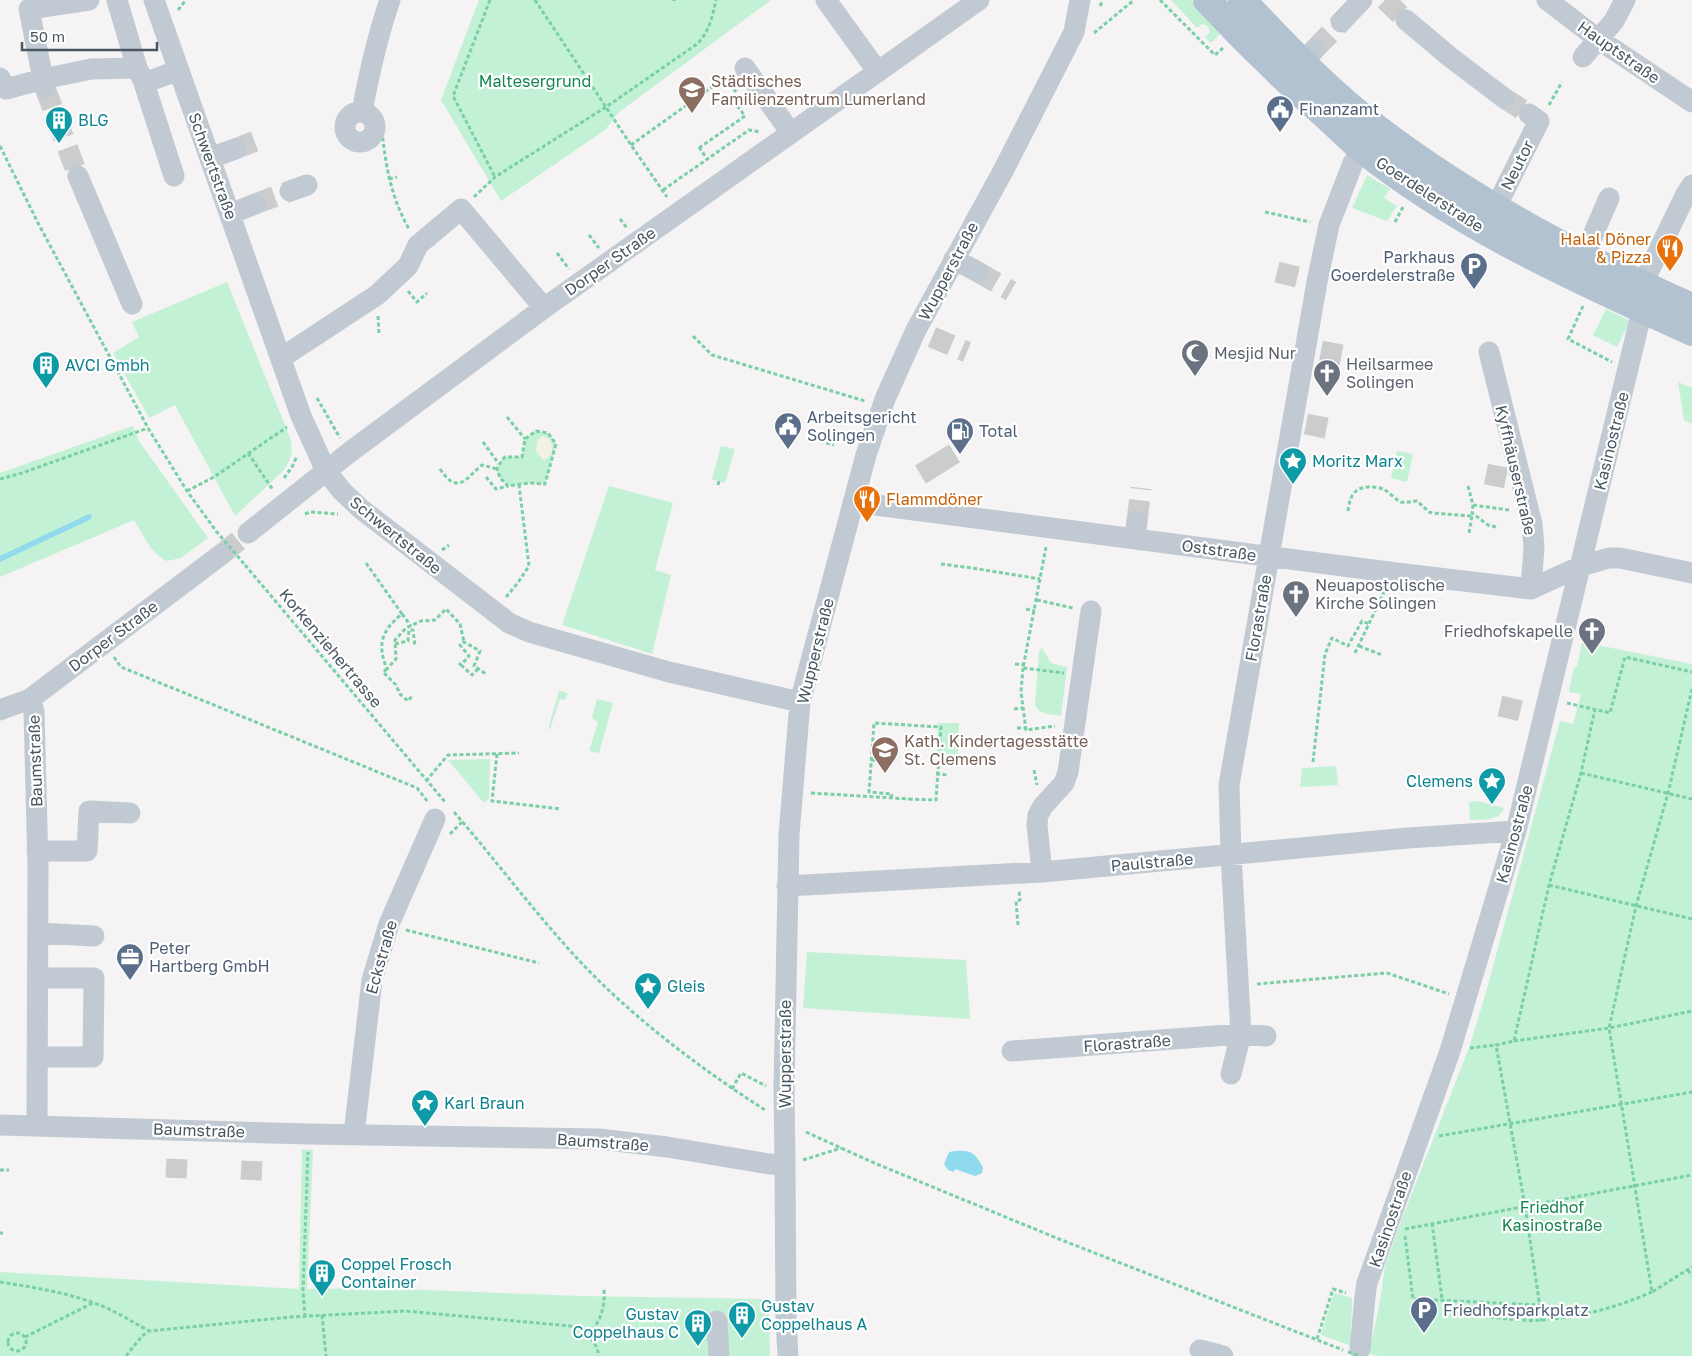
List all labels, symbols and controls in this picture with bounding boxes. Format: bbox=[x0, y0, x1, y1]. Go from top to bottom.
street label: Hauptstraße bbox=[1574, 16, 1664, 88]
scale bar bbox=[22, 20, 158, 52]
text: 50 m bbox=[30, 27, 65, 45]
park label: Maltesergrund bbox=[479, 71, 591, 91]
place label: Städtisches Familienzentrum Lumerland bbox=[711, 71, 926, 109]
school or university icon: Städtisches Familienzentrum Lumerland bbox=[677, 75, 707, 114]
public building icon: Finanzamt bbox=[1265, 94, 1295, 133]
place label: Finanzamt bbox=[1299, 99, 1379, 119]
building icon: BLG bbox=[44, 105, 74, 144]
place label: BLG bbox=[78, 110, 108, 130]
street label: Schwertstraße bbox=[184, 110, 242, 222]
street label: Neutor bbox=[1496, 137, 1538, 193]
street label: Goerdelerstraße bbox=[1372, 152, 1488, 236]
street label: Wupperstraße bbox=[914, 218, 982, 324]
street label: Dorper Straße bbox=[561, 222, 659, 300]
place label: Halal Döner & Pizza bbox=[1560, 229, 1651, 267]
restaurant icon: Halal Döner & Pizza bbox=[1655, 233, 1685, 272]
place label: Parkhaus Goerdelerstraße bbox=[1331, 247, 1455, 285]
parking icon: Parkhaus Goerdelerstraße bbox=[1459, 251, 1489, 290]
mosque icon: Mesjid Nur bbox=[1180, 338, 1210, 377]
place label: Mesjid Nur bbox=[1214, 343, 1296, 363]
building icon: AVCI Gmbh bbox=[31, 350, 61, 389]
place label: Heilsarmee Solingen bbox=[1346, 354, 1433, 392]
place label: AVCI Gmbh bbox=[65, 355, 150, 375]
church icon: Heilsarmee Solingen bbox=[1312, 358, 1342, 397]
street label: Kasinostraße bbox=[1589, 390, 1633, 492]
street label: Kyffhäuserstraße bbox=[1491, 403, 1541, 537]
place label: Arbeitsgericht Solingen bbox=[807, 407, 917, 445]
public building icon: Arbeitsgericht Solingen bbox=[773, 411, 803, 450]
fuel station icon: Total bbox=[945, 416, 975, 455]
place label: Total bbox=[979, 421, 1018, 441]
place icon: Moritz Marx bbox=[1278, 446, 1308, 485]
place label: Moritz Marx bbox=[1312, 451, 1403, 471]
restaurant icon: Flammdöner bbox=[852, 484, 882, 523]
place label: Flammdöner bbox=[886, 489, 983, 509]
street label: Schwertstraße bbox=[346, 492, 446, 578]
street label: Oststraße bbox=[1180, 535, 1258, 565]
street label: Florastraße bbox=[1241, 573, 1275, 663]
place label: Neuapostolische Kirche Solingen bbox=[1315, 575, 1445, 613]
church icon: Neuapostolische Kirche Solingen bbox=[1281, 579, 1311, 618]
street label: Korkenziehertrasse bbox=[275, 584, 387, 712]
street label: Dorper Straße bbox=[64, 596, 162, 676]
street label: Wupperstraße bbox=[792, 596, 838, 706]
church icon: Friedhofskapelle bbox=[1577, 616, 1607, 655]
place label: Friedhofskapelle bbox=[1444, 621, 1573, 641]
street label: Baumstraße bbox=[23, 715, 47, 807]
place label: Kath. Kindertagesstätte St. Clemens bbox=[904, 731, 1088, 769]
school or university icon: Kath. Kindertagesstätte St. Clemens bbox=[870, 735, 900, 774]
place icon: Clemens bbox=[1477, 766, 1507, 805]
place label: Clemens bbox=[1406, 771, 1473, 791]
street label: Kasinostraße bbox=[1491, 783, 1537, 885]
street label: Paulstraße bbox=[1110, 848, 1194, 876]
street label: Eckstraße bbox=[361, 918, 401, 996]
place label: Peter Hartberg GmbH bbox=[149, 938, 270, 976]
office icon: Peter Hartberg GmbH bbox=[115, 942, 145, 981]
place icon: Gleis bbox=[633, 971, 663, 1010]
place label: Gleis bbox=[667, 976, 705, 996]
street label: Wupperstraße bbox=[775, 1000, 795, 1108]
street label: Florastraße bbox=[1083, 1030, 1171, 1056]
place icon: Karl Braun bbox=[410, 1088, 440, 1127]
place label: Karl Braun bbox=[444, 1093, 525, 1113]
street label: Baumstraße bbox=[153, 1118, 245, 1142]
street label: Baumstraße bbox=[556, 1129, 650, 1155]
street label: Kasinostraße bbox=[1364, 1168, 1416, 1270]
park label: Friedhof Kasinostraße bbox=[1502, 1197, 1602, 1235]
place label: Coppel Frosch Container bbox=[341, 1254, 452, 1292]
building icon: Coppel Frosch Container bbox=[307, 1258, 337, 1297]
parking icon: Friedhofsparkplatz bbox=[1409, 1295, 1439, 1334]
place label: Gustav Coppelhaus A bbox=[761, 1296, 868, 1334]
building icon: Gustav Coppelhaus A bbox=[727, 1300, 757, 1339]
place label: Friedhofsparkplatz bbox=[1443, 1300, 1589, 1320]
place label: Gustav Coppelhaus C bbox=[573, 1304, 679, 1342]
building icon: Gustav Coppelhaus C bbox=[683, 1308, 713, 1347]

